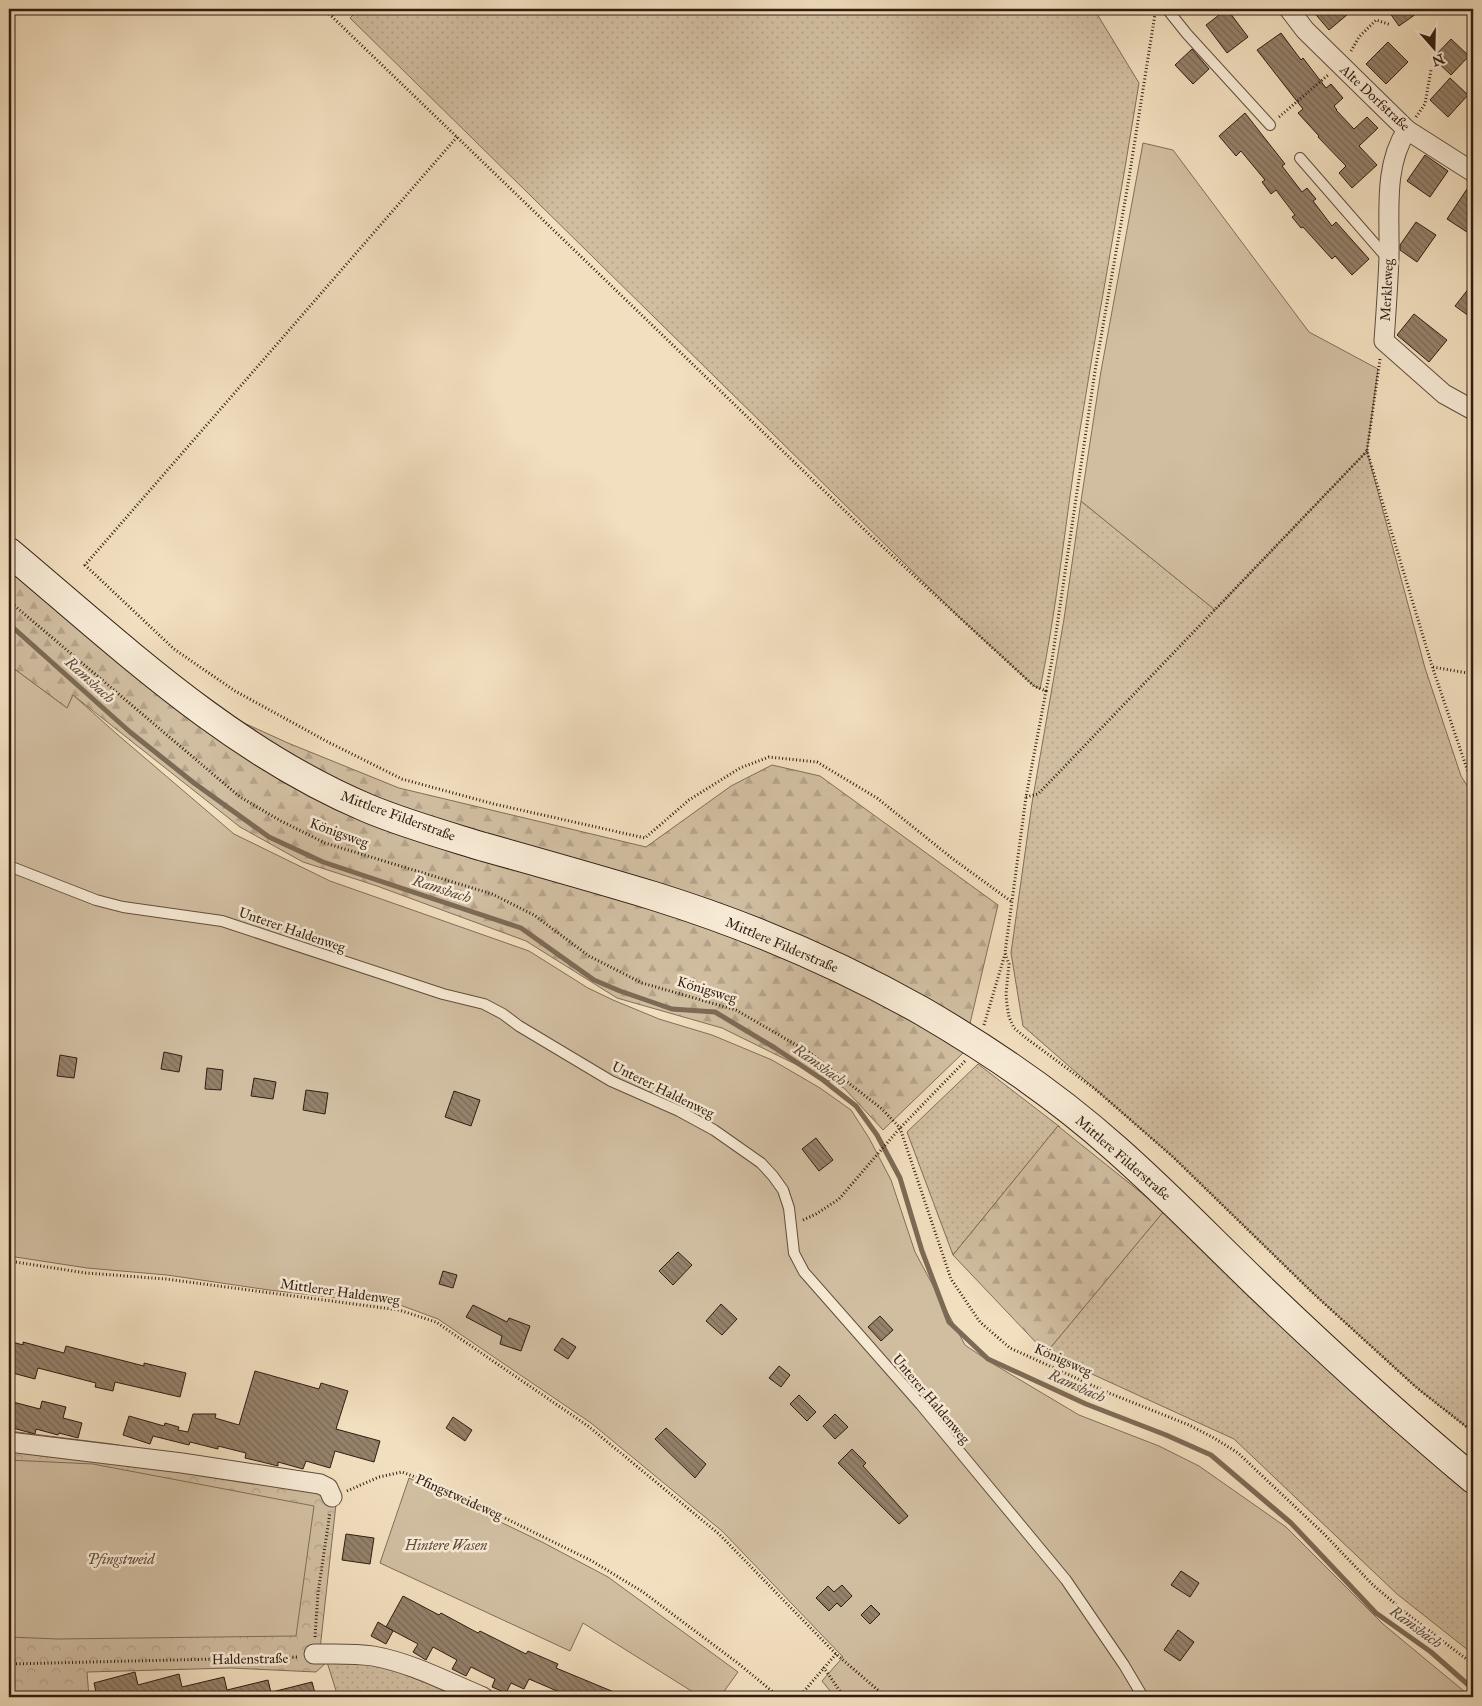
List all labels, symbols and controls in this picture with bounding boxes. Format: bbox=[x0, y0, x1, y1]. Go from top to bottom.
north arrow bbox=[1410, 22, 1460, 72]
text: N bbox=[1430, 50, 1447, 70]
street label: Alte Dorfstraße bbox=[1336, 61, 1414, 135]
street label: Merkleweg bbox=[1377, 258, 1397, 322]
water label: Ramsbach bbox=[61, 652, 119, 707]
street label: Mittlere Filderstraße bbox=[338, 787, 458, 845]
street label: Königsweg bbox=[307, 815, 371, 852]
water label: Ramsbach bbox=[410, 871, 474, 907]
street label: Unterer Haldenweg bbox=[236, 904, 348, 956]
street label: Mittlere Filderstraße bbox=[723, 914, 841, 977]
street label: Königsweg bbox=[675, 973, 739, 1007]
water label: Ramsbach bbox=[789, 1040, 850, 1090]
street label: Unterer Haldenweg bbox=[609, 1058, 717, 1122]
street label: Mittlere Filderstraße bbox=[1072, 1112, 1174, 1204]
street label: Mittlerer Haldenweg bbox=[279, 1275, 401, 1309]
street label: Königsweg bbox=[1032, 1340, 1095, 1380]
street label: Unterer Haldenweg bbox=[889, 1351, 974, 1448]
water label: Ramsbach bbox=[1045, 1365, 1109, 1407]
street label: Pfingstweideweg bbox=[413, 1470, 505, 1524]
park label: Hintere Wasen bbox=[404, 1537, 488, 1554]
park label: Pfingstweid bbox=[87, 1551, 156, 1568]
water label: Ramsbach bbox=[1386, 1601, 1446, 1652]
street label: Haldenstraße bbox=[212, 1650, 289, 1668]

